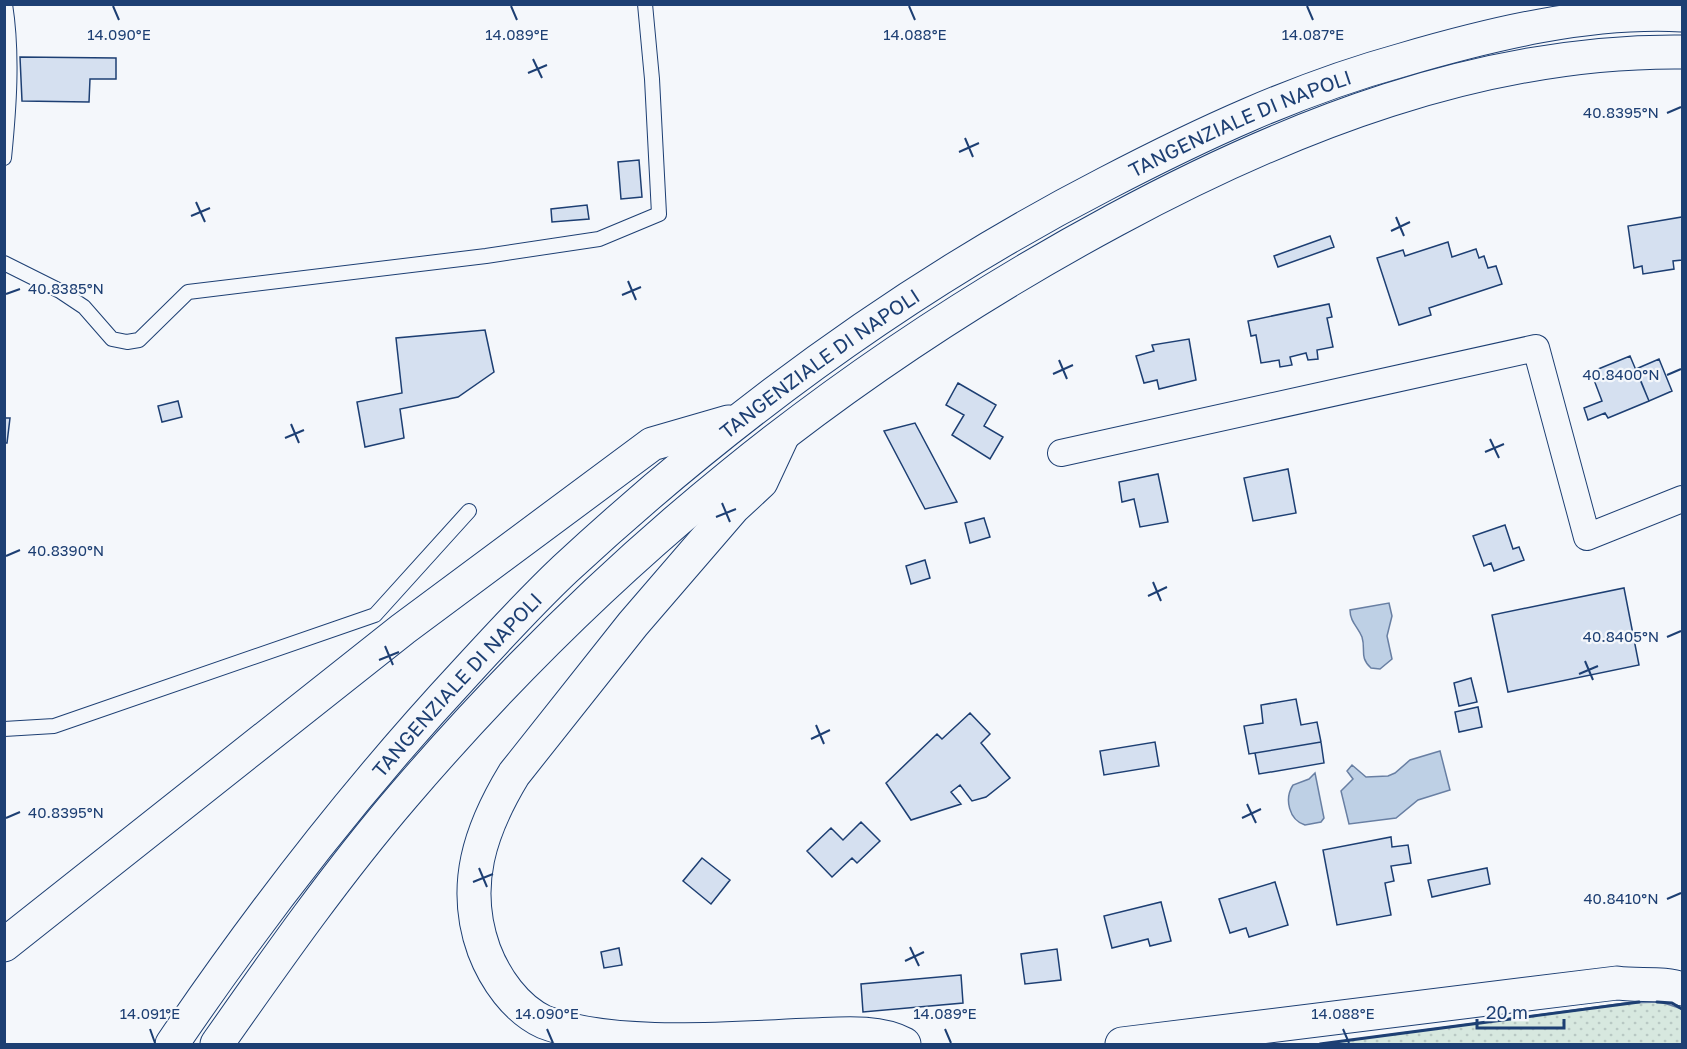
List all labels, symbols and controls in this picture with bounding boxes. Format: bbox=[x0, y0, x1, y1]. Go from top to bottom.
text: 14.090°E bbox=[87, 25, 151, 43]
text: 14.089°E bbox=[485, 25, 549, 43]
text: 14.088°E bbox=[883, 25, 947, 43]
text: 14.087°E bbox=[1282, 25, 1344, 43]
street label: TANGENZIALE DI NAPOLI bbox=[1124, 64, 1354, 182]
text: 40.8395°N bbox=[1583, 103, 1659, 121]
text: 40.8385°N bbox=[28, 279, 104, 297]
street label: TANGENZIALE DI NAPOLI bbox=[714, 283, 924, 443]
text: 40.8400°N bbox=[1582, 365, 1660, 383]
text: 40.8390°N bbox=[28, 541, 104, 559]
street label: TANGENZIALE DI NAPOLI bbox=[367, 587, 546, 782]
text: 40.8405°N bbox=[1583, 627, 1659, 645]
text: 40.8395°N bbox=[28, 803, 104, 821]
text: 40.8410°N bbox=[1583, 889, 1659, 907]
scale bar bbox=[1477, 992, 1564, 1030]
text: 20 m bbox=[1486, 1001, 1528, 1023]
text: 14.091°E bbox=[120, 1004, 180, 1022]
text: 14.090°E bbox=[515, 1004, 579, 1022]
text: 14.089°E bbox=[913, 1004, 977, 1022]
text: 14.088°E bbox=[1311, 1004, 1375, 1022]

